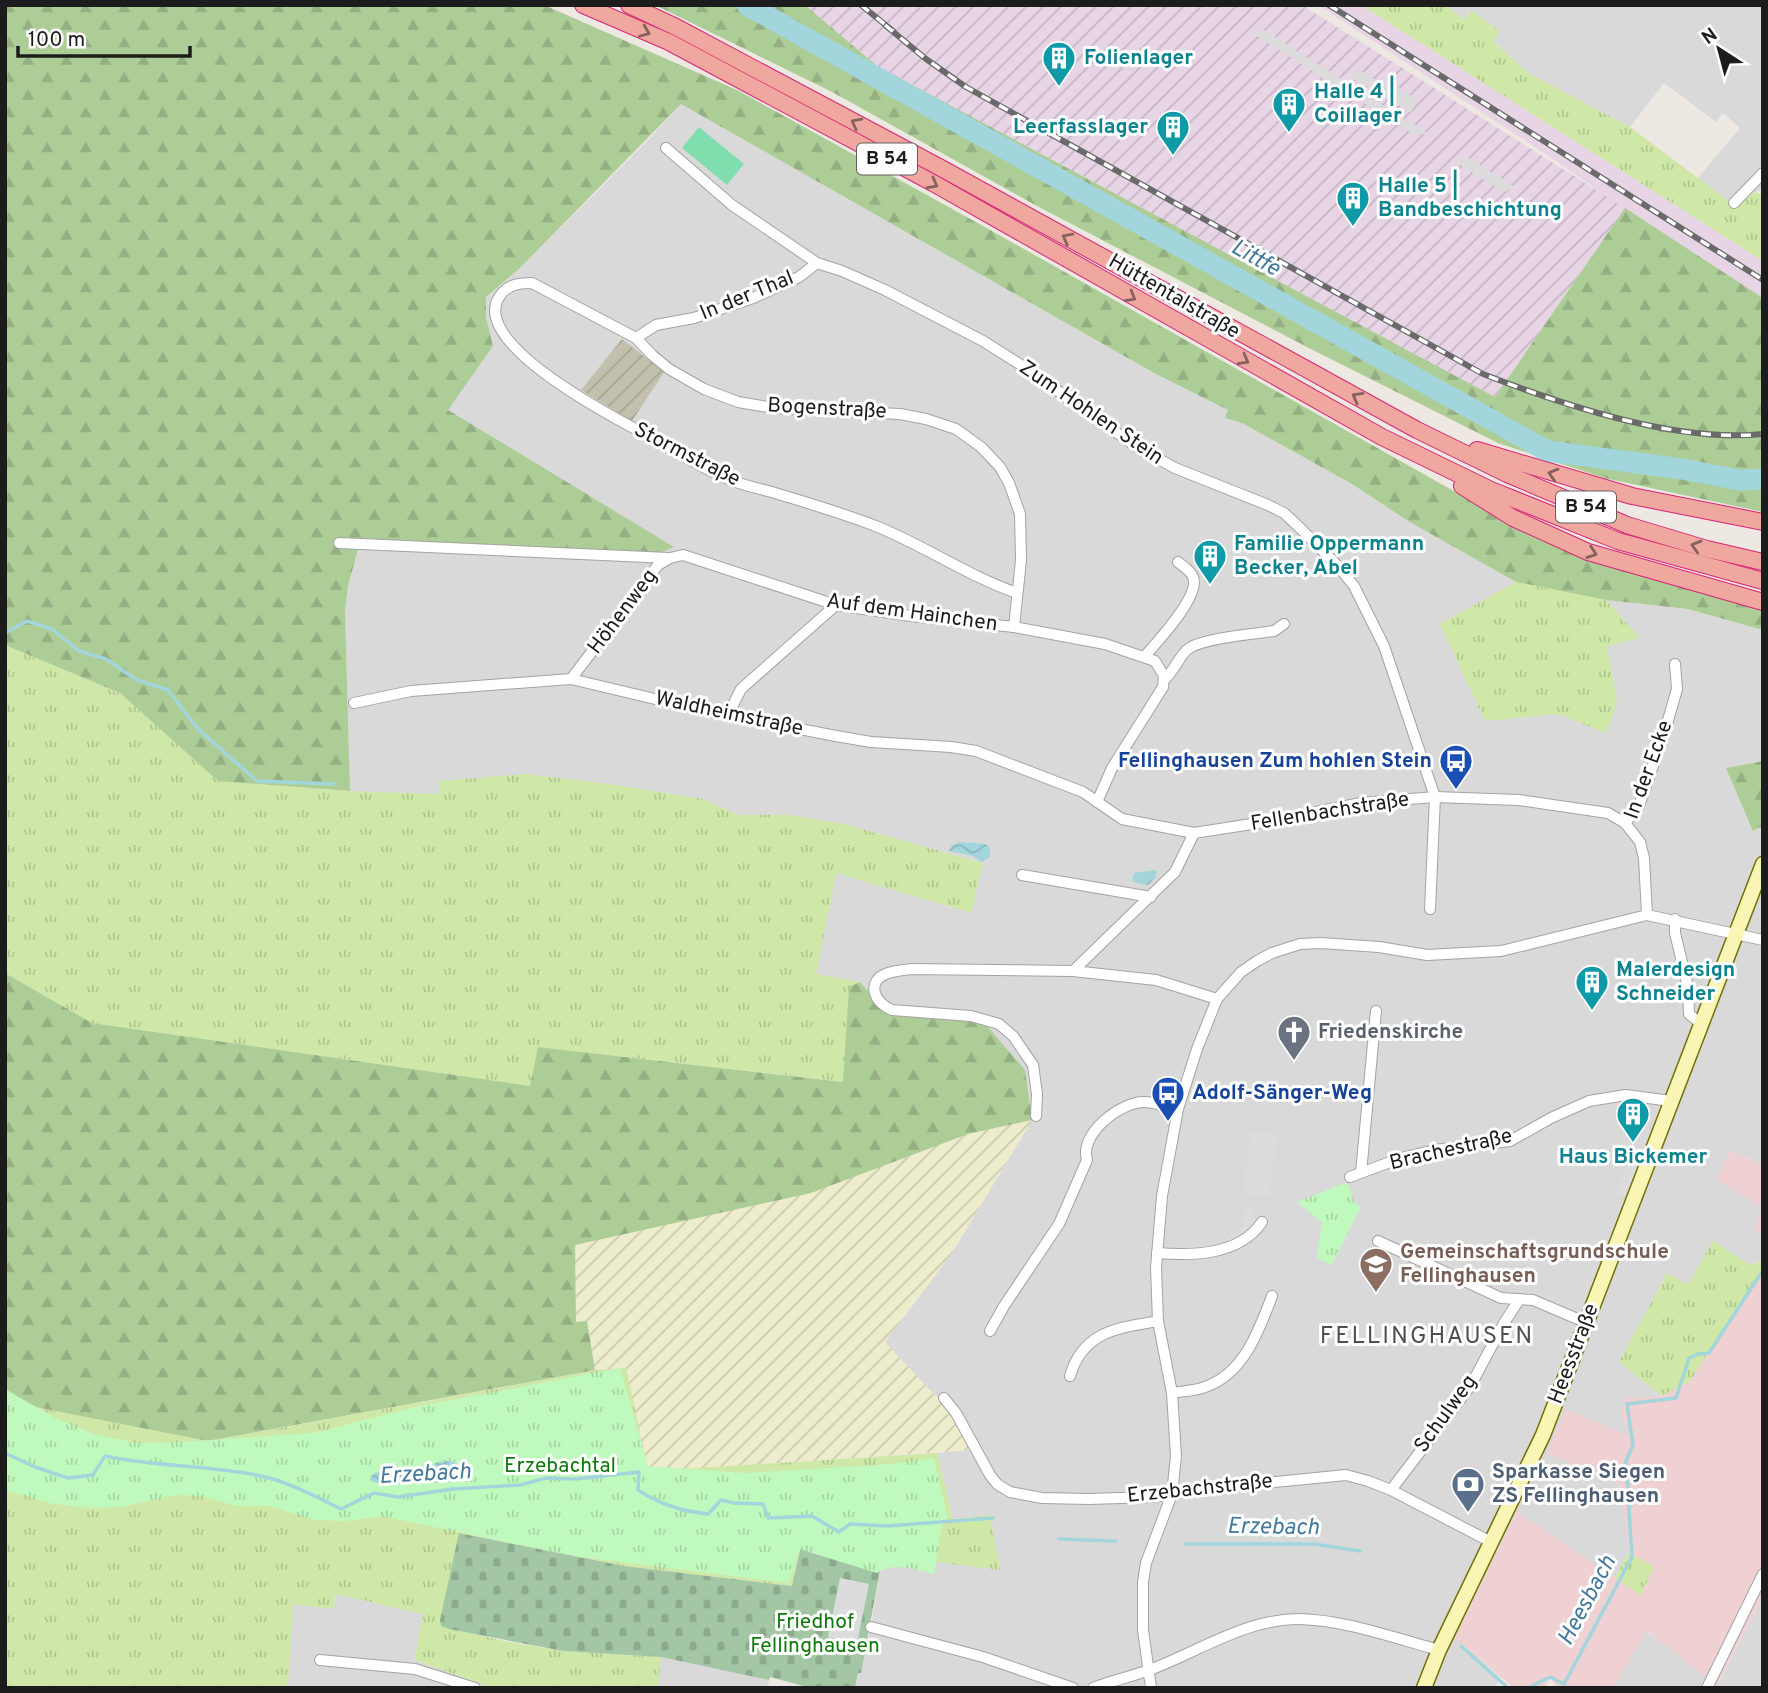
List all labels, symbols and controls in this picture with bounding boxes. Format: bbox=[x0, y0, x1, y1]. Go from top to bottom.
scale bar bbox=[18, 14, 189, 58]
north arrow bbox=[1684, 14, 1754, 84]
text: N bbox=[1698, 23, 1723, 51]
one-way arrow bbox=[638, 24, 651, 38]
text: 100 m bbox=[28, 27, 85, 54]
building icon: Folienlager bbox=[1040, 39, 1078, 88]
place label: Folienlager bbox=[1084, 45, 1193, 72]
place label: Halle 4 | Coillager bbox=[1314, 75, 1402, 130]
building icon: Halle 4 | Coillager bbox=[1270, 85, 1308, 134]
building icon: Leerfasslager bbox=[1154, 108, 1192, 157]
place label: Leerfasslager bbox=[1013, 114, 1148, 141]
one-way arrow bbox=[851, 117, 863, 131]
road number: B 54 bbox=[857, 144, 917, 174]
place label: Halle 5 | Bandbeschichtung bbox=[1378, 169, 1562, 224]
one-way arrow bbox=[926, 176, 939, 189]
building icon: Halle 5 | Bandbeschichtung bbox=[1334, 179, 1372, 228]
one-way arrow bbox=[1062, 233, 1074, 247]
water label: Littfe bbox=[1225, 234, 1286, 285]
street label: Hüttentalstraße bbox=[1103, 248, 1245, 346]
street label: In der Thal bbox=[696, 265, 798, 327]
one-way arrow bbox=[1124, 289, 1136, 302]
one-way arrow bbox=[1237, 352, 1249, 366]
street label: Zum Hohlen Stein bbox=[1013, 355, 1169, 471]
street label: Bogenstraße bbox=[767, 392, 887, 426]
one-way arrow bbox=[1352, 392, 1364, 405]
street label: Stormstraße bbox=[629, 417, 745, 493]
one-way arrow bbox=[1547, 468, 1559, 483]
road number: B 54 bbox=[1556, 492, 1616, 522]
place label: Familie Oppermann Becker, Abel bbox=[1234, 531, 1424, 582]
building icon: Familie Oppermann Becker, Abel bbox=[1191, 537, 1229, 586]
one-way arrow bbox=[1691, 539, 1703, 554]
one-way arrow bbox=[1585, 545, 1597, 559]
street label: Höhenweg bbox=[582, 564, 664, 660]
street label: Auf dem Hainchen bbox=[825, 588, 999, 638]
street label: Waldheimstraße bbox=[653, 685, 805, 743]
street label: In der Ecke bbox=[1619, 717, 1679, 823]
bus stop icon: Fellinghausen Zum hohlen Stein bbox=[1437, 742, 1475, 791]
place label: Fellinghausen Zum hohlen Stein bbox=[1118, 748, 1432, 775]
street label: Fellenbachstraße bbox=[1249, 786, 1411, 838]
place label: Malerdesign Schneider bbox=[1616, 957, 1735, 1008]
building icon: Malerdesign Schneider bbox=[1573, 963, 1611, 1012]
church icon: Friedenskirche bbox=[1275, 1013, 1313, 1062]
place label: Friedenskirche bbox=[1318, 1019, 1463, 1046]
bus stop icon: Adolf-Sänger-Weg bbox=[1149, 1074, 1187, 1123]
place label: Adolf-Sänger-Weg bbox=[1192, 1080, 1372, 1107]
building icon: Haus Bickemer bbox=[1614, 1095, 1652, 1144]
street label: Brachestraße bbox=[1387, 1123, 1515, 1177]
place label: Haus Bickemer bbox=[1559, 1144, 1708, 1171]
place label: Gemeinschaftsgrundschule Fellinghausen bbox=[1400, 1239, 1669, 1290]
school or university icon: Gemeinschaftsgrundschule Fellinghausen bbox=[1357, 1245, 1395, 1294]
street label: Heesstraße bbox=[1542, 1300, 1606, 1408]
district label: FELLINGHAUSEN bbox=[1320, 1322, 1534, 1352]
street label: Schulweg bbox=[1409, 1370, 1483, 1458]
park label: Erzebachtal bbox=[504, 1453, 616, 1480]
water label: Erzebach bbox=[378, 1458, 472, 1492]
place label: Sparkasse Siegen ZS Fellinghausen bbox=[1492, 1459, 1665, 1510]
bank icon: Sparkasse Siegen ZS Fellinghausen bbox=[1449, 1465, 1487, 1514]
street label: Erzebachstraße bbox=[1126, 1468, 1274, 1510]
water label: Erzebach bbox=[1227, 1513, 1320, 1543]
water label: Heesbach bbox=[1552, 1551, 1624, 1651]
park label: Friedhof Fellinghausen bbox=[750, 1609, 880, 1660]

